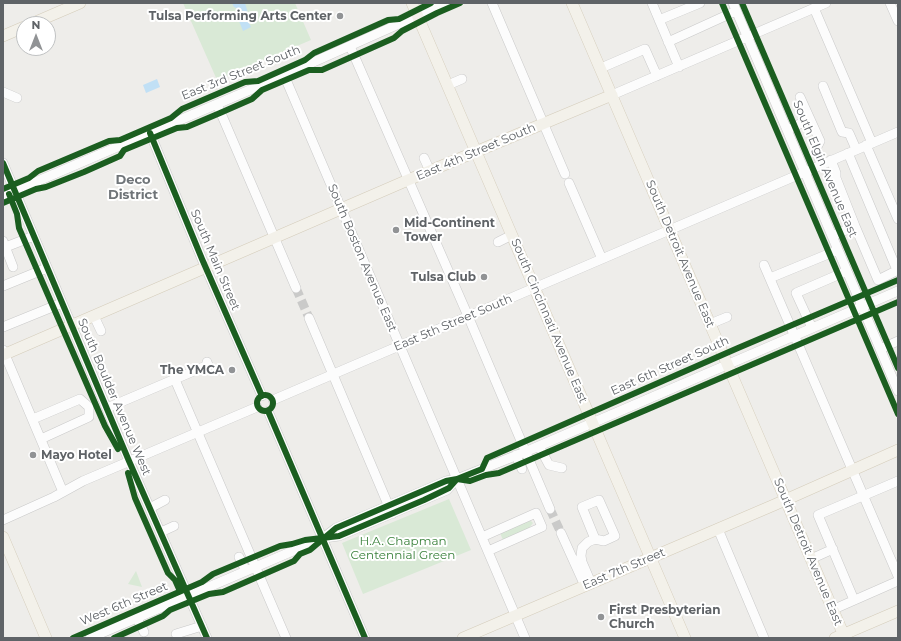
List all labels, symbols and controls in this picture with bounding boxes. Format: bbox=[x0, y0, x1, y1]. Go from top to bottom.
place label: Tulsa Performing Arts Center bbox=[149, 9, 332, 23]
marker: Tulsa Performing Arts Center bbox=[335, 11, 345, 21]
north arrow bbox=[16, 16, 56, 56]
text: N bbox=[32, 18, 40, 32]
street label: East 3rd Street South bbox=[179, 43, 303, 103]
street label: South Elgin Avenue East bbox=[790, 98, 860, 240]
street label: East 4th Street South bbox=[414, 120, 538, 184]
district label: Deco District bbox=[108, 172, 158, 203]
street label: South Detroit Avenue East bbox=[642, 178, 718, 330]
street label: South Boston Avenue East bbox=[324, 182, 400, 334]
street label: South Main Street bbox=[187, 207, 243, 313]
place label: Mid-Continent Tower bbox=[404, 216, 495, 244]
marker: Mid-Continent Tower bbox=[391, 225, 401, 235]
street label: South Cincinnati Avenue East bbox=[508, 236, 590, 406]
place label: Tulsa Club bbox=[411, 270, 476, 284]
marker: Tulsa Club bbox=[479, 272, 489, 282]
street label: East 5th Street South bbox=[392, 292, 514, 354]
street label: South Boulder Avenue West bbox=[74, 316, 154, 478]
street label: East 6th Street South bbox=[609, 333, 731, 399]
place label: The YMCA bbox=[160, 363, 224, 377]
marker: The YMCA bbox=[227, 365, 237, 375]
place label: Mayo Hotel bbox=[41, 448, 112, 462]
marker: Mayo Hotel bbox=[28, 450, 38, 460]
street label: South Detroit Avenue East bbox=[770, 476, 846, 628]
park label: H.A. Chapman Centennial Green bbox=[351, 534, 455, 562]
street label: East 7th Street bbox=[581, 545, 667, 593]
street label: West 6th Street bbox=[78, 579, 170, 629]
place label: First Presbyterian Church bbox=[609, 603, 720, 631]
marker: First Presbyterian Church bbox=[596, 612, 606, 622]

